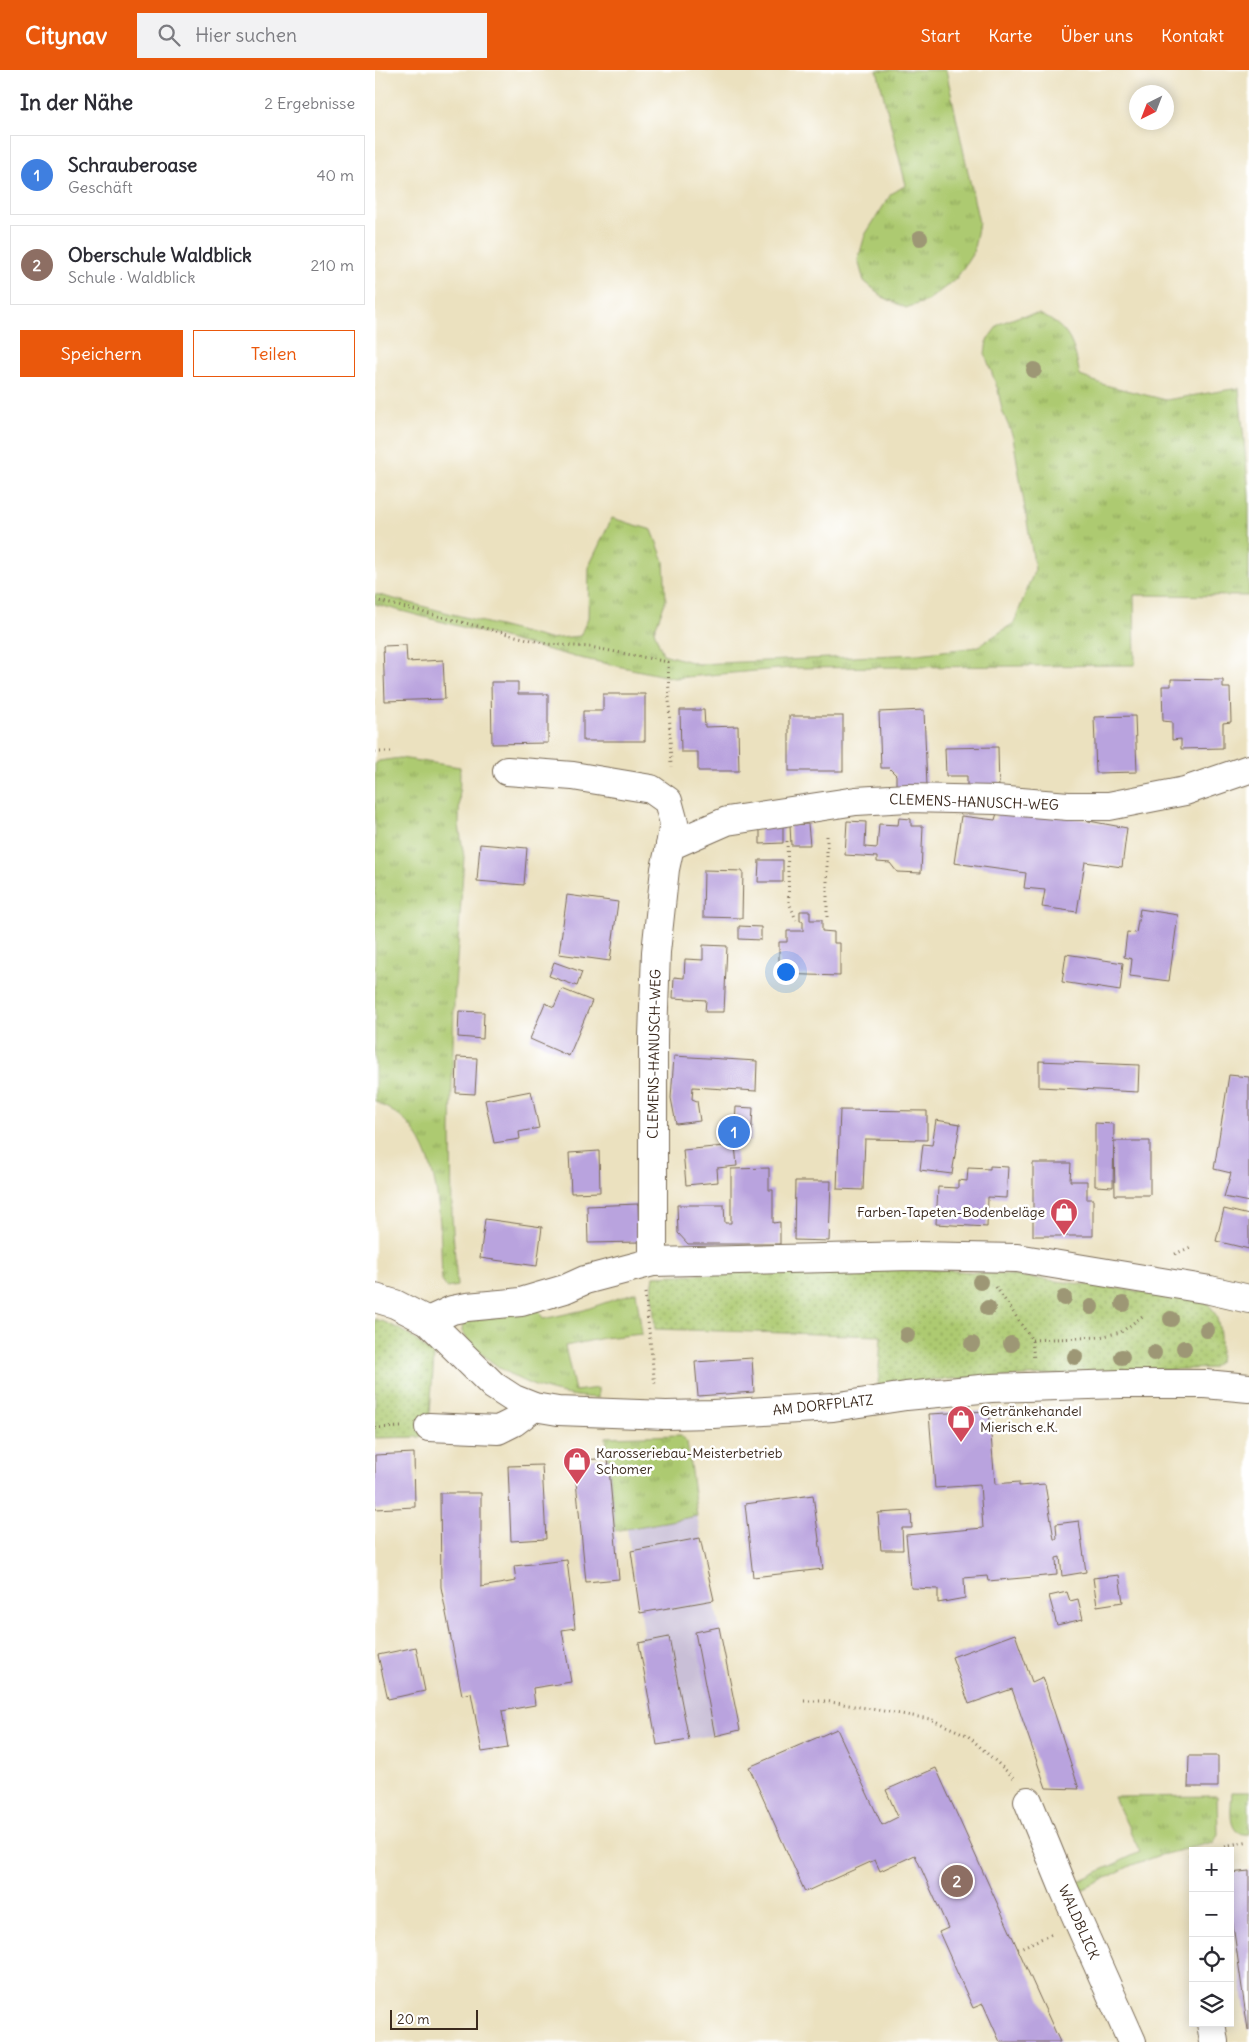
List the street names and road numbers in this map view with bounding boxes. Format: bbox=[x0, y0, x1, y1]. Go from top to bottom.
street label: CLEMENS-HANUSCH-WEG bbox=[889, 790, 1059, 814]
street label: CLEMENS-HANUSCH-WEG bbox=[644, 969, 664, 1139]
street label: AM DORFPLATZ bbox=[772, 1391, 874, 1419]
street label: WALDBLICK bbox=[1055, 1882, 1104, 1962]

